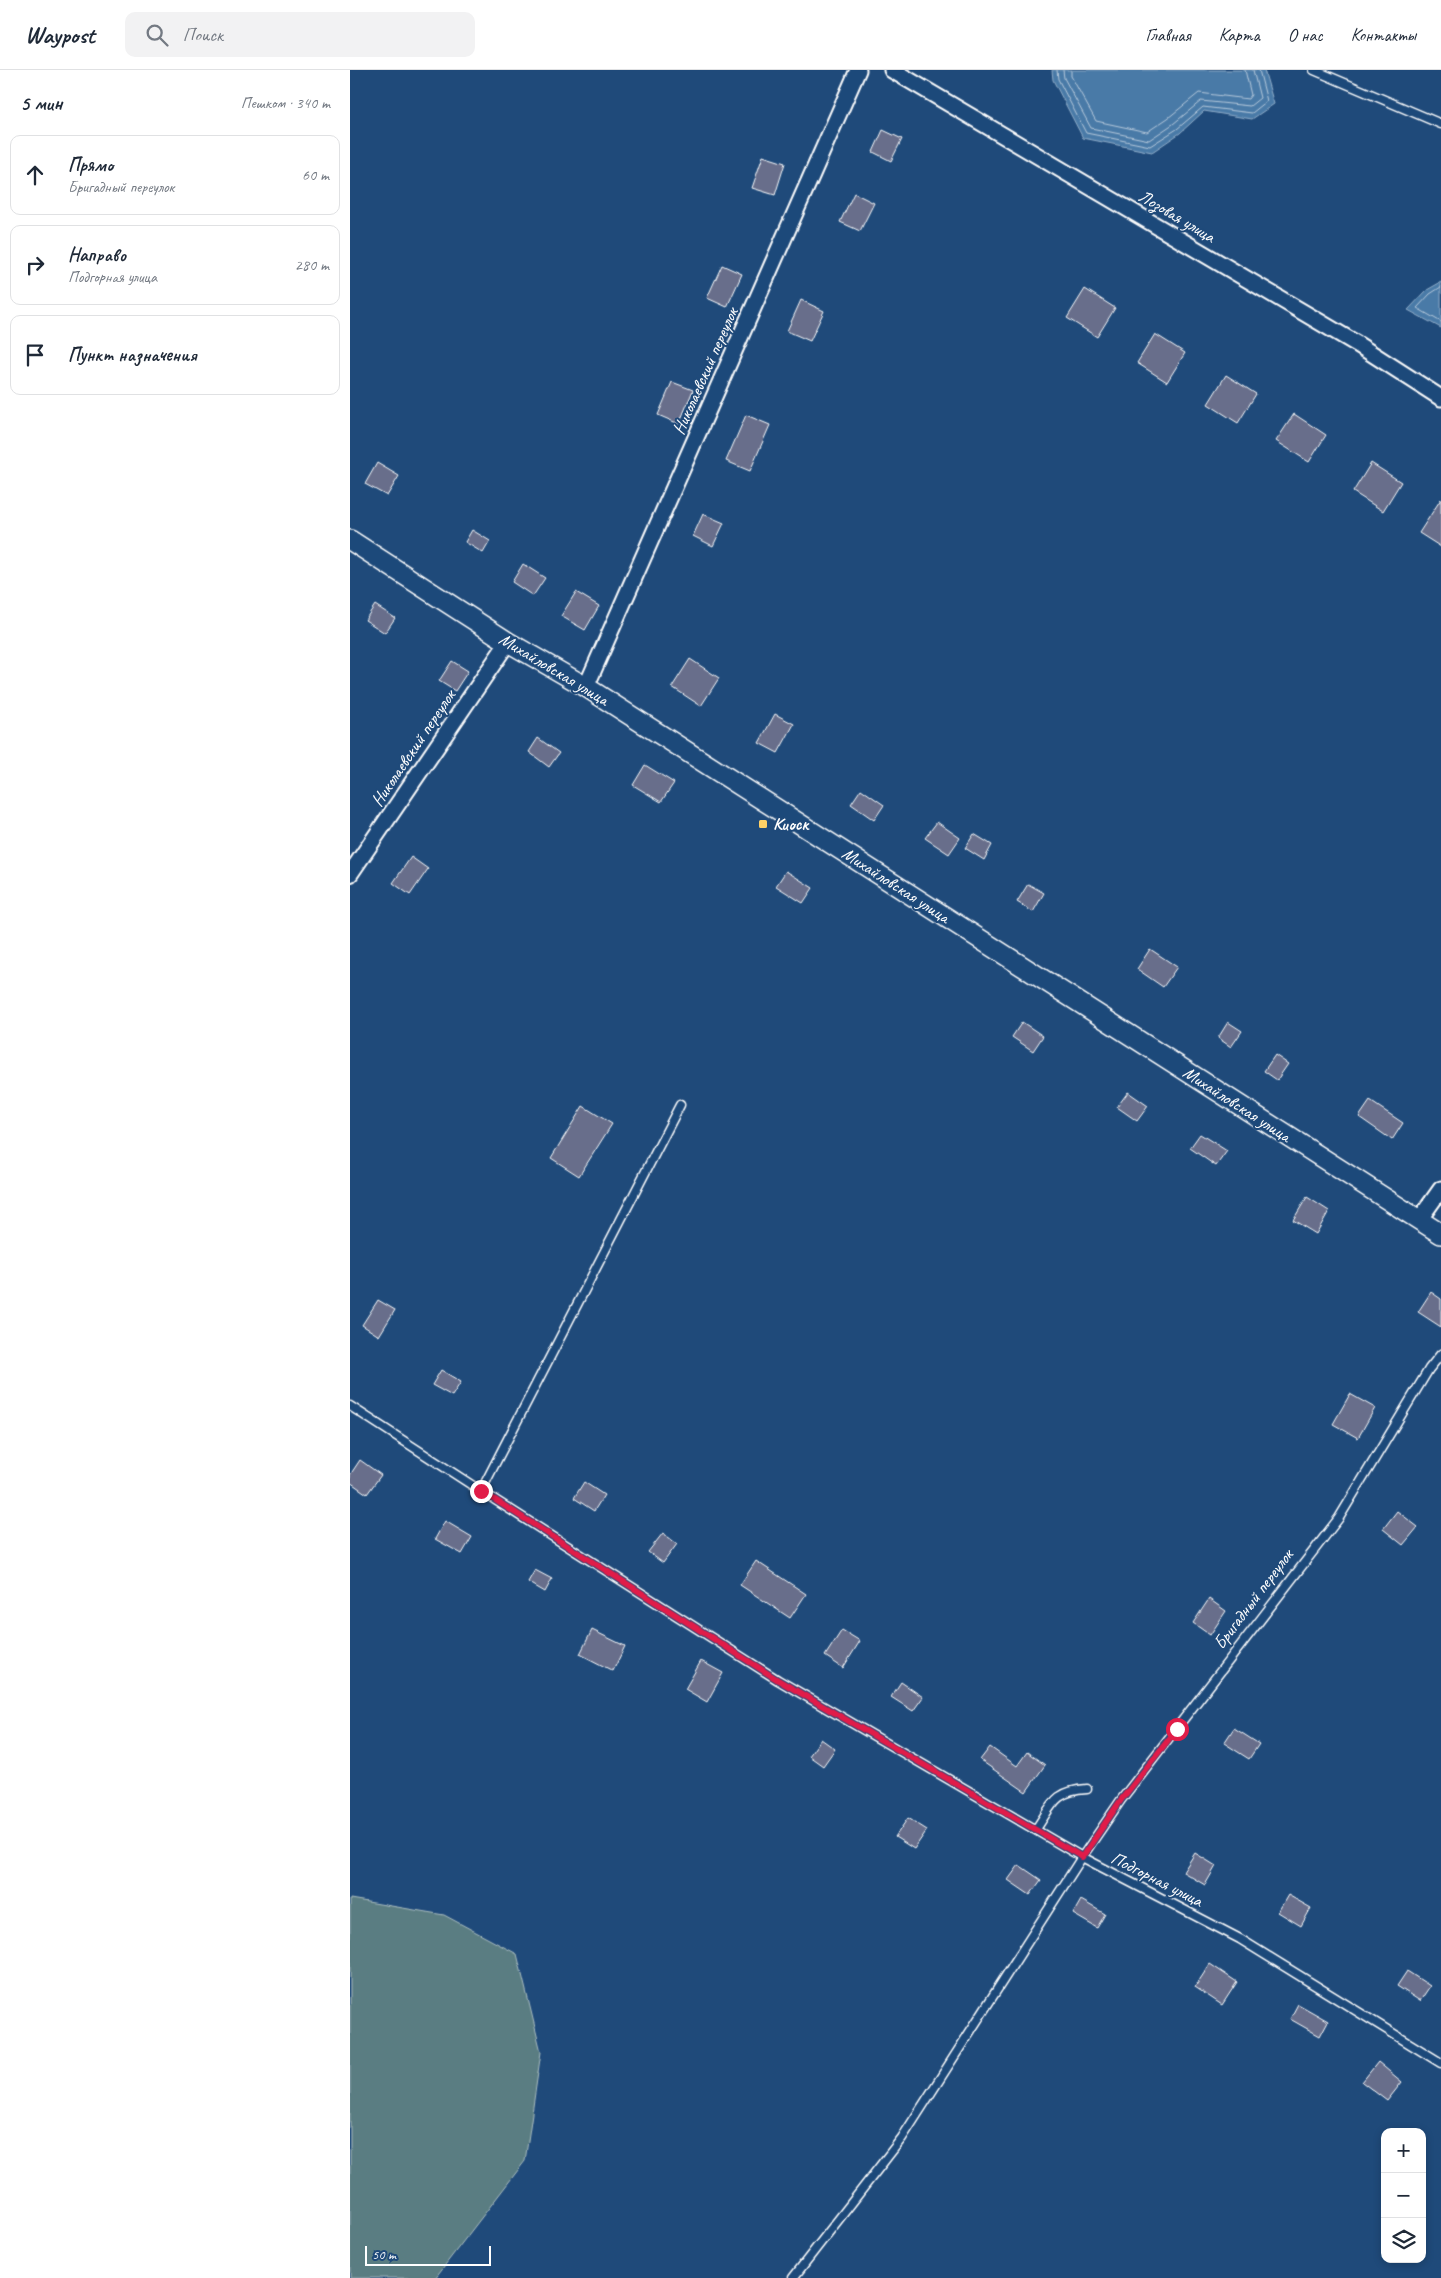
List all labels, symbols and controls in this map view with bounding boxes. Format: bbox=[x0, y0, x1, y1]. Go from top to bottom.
search box bbox=[125, 12, 475, 57]
text: Waypost bbox=[25, 20, 95, 50]
icon: search bbox=[143, 21, 171, 49]
text: Поиск bbox=[183, 23, 223, 47]
text: Главная bbox=[1146, 24, 1191, 46]
text: Карта bbox=[1219, 24, 1260, 46]
text: О нас bbox=[1288, 24, 1323, 46]
text: Контакты bbox=[1351, 24, 1416, 46]
text: 5 мин bbox=[20, 90, 62, 116]
text: Пешком · 340 m bbox=[241, 93, 330, 113]
text: Прямо bbox=[68, 153, 113, 177]
icon: ahead bbox=[21, 161, 49, 189]
text: 60 m bbox=[302, 165, 329, 185]
text: Бригадный переулок bbox=[68, 177, 174, 197]
street label: Лозовая улица bbox=[1134, 185, 1220, 249]
text: Направо bbox=[68, 243, 126, 267]
icon: right bbox=[21, 251, 49, 279]
text: 280 m bbox=[295, 255, 329, 275]
text: Подгорная улица bbox=[68, 267, 157, 287]
street label: Николаевский переулок bbox=[667, 302, 744, 438]
icon: arrive bbox=[21, 341, 49, 369]
text: Пункт назначения bbox=[68, 343, 197, 367]
street label: Михайловская улица bbox=[495, 628, 614, 711]
street label: Николаевский переулок bbox=[366, 683, 462, 811]
place label: Киоск bbox=[773, 813, 810, 835]
marker: Киоск bbox=[757, 818, 769, 830]
street label: Михайловская улица bbox=[838, 842, 955, 929]
street label: Михайловская улица bbox=[1179, 1061, 1296, 1148]
route end bbox=[470, 1480, 493, 1503]
street label: Бригадный переулок bbox=[1208, 1543, 1299, 1653]
route start bbox=[1166, 1718, 1189, 1741]
street label: Подгорная улица bbox=[1107, 1846, 1208, 1912]
map controls bbox=[1381, 2128, 1426, 2263]
button: + bbox=[1381, 2128, 1426, 2173]
button: − bbox=[1381, 2173, 1426, 2218]
button: layers bbox=[1381, 2218, 1426, 2263]
scale bar bbox=[365, 2243, 491, 2266]
text: 50 m bbox=[372, 2246, 396, 2263]

